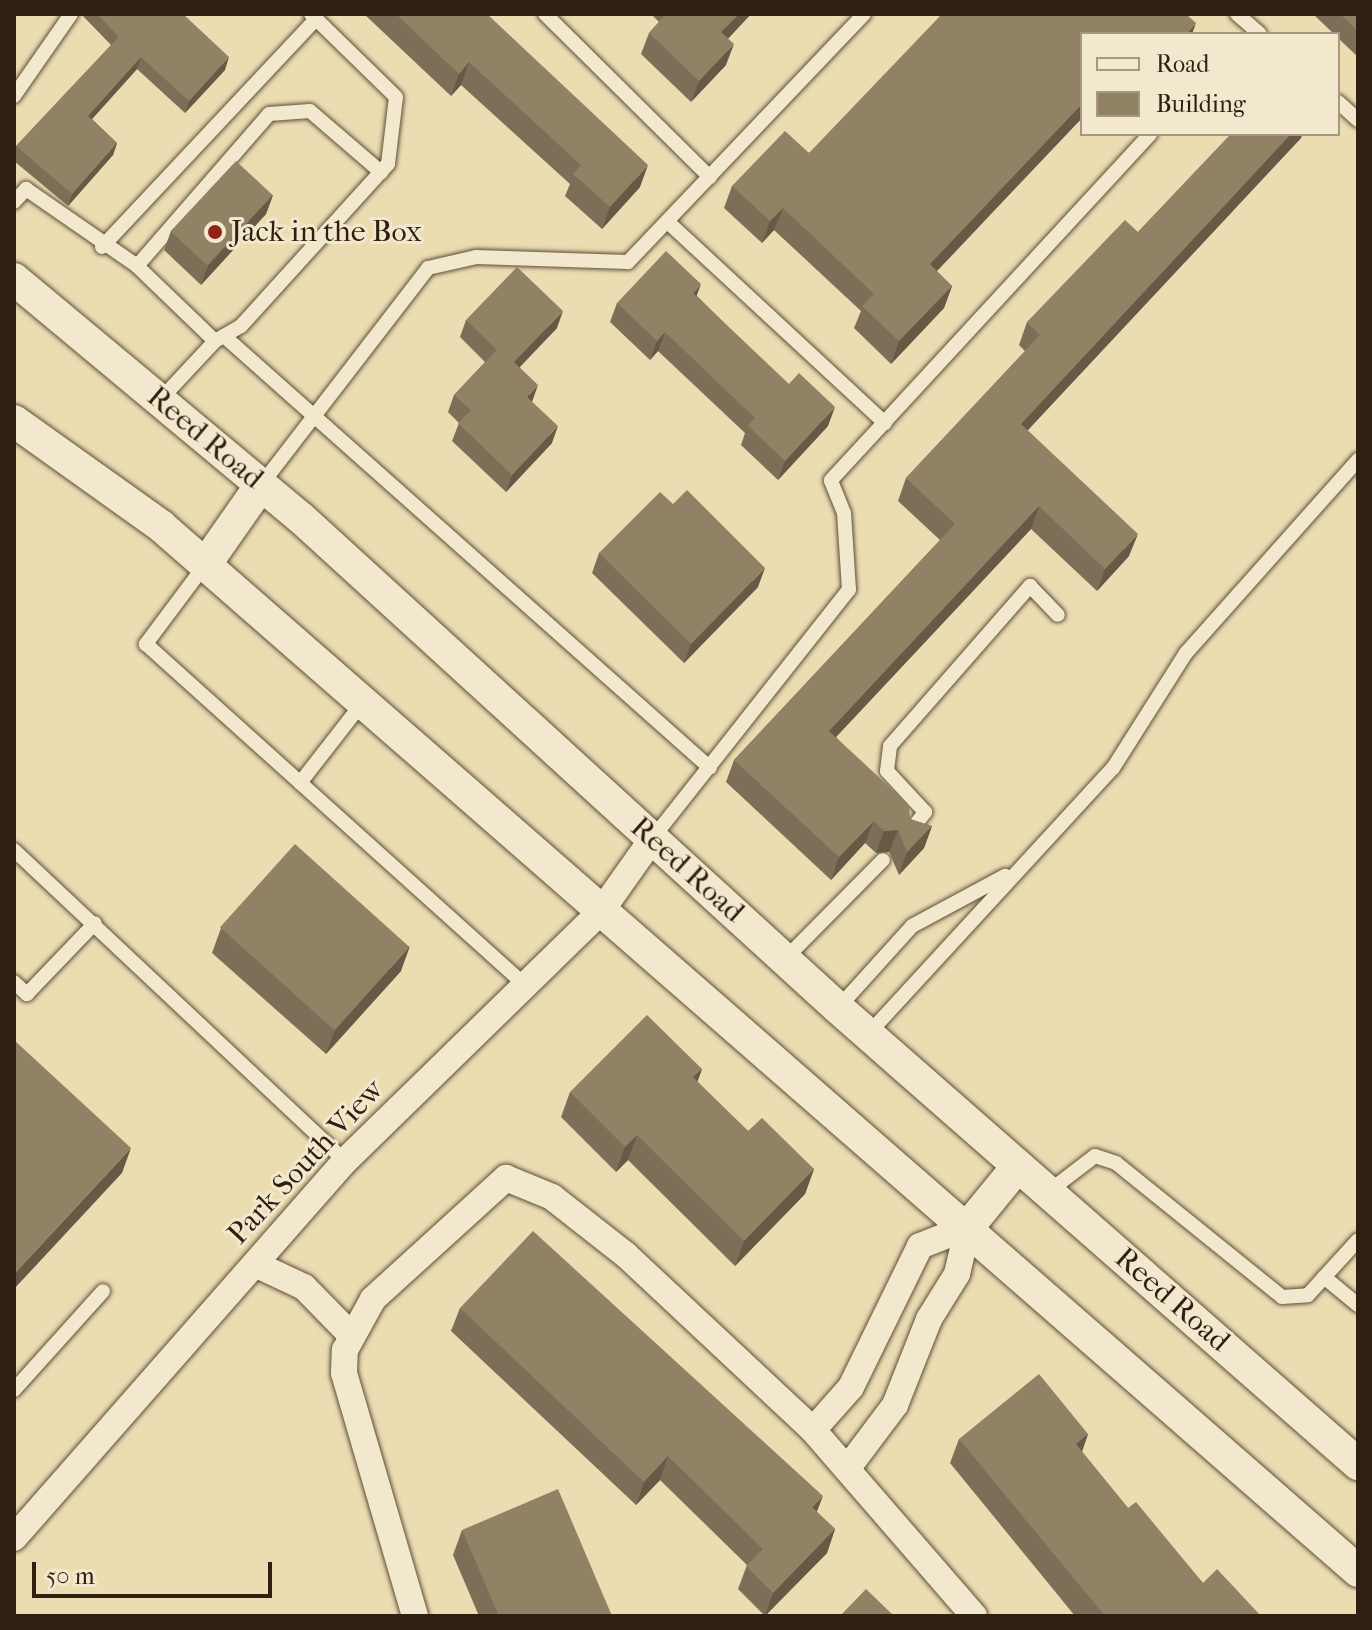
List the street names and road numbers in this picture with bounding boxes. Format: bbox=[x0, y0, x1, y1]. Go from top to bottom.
street label: Reed Road bbox=[140, 379, 270, 497]
street label: Reed Road bbox=[623, 810, 751, 930]
street label: Park South View bbox=[220, 1072, 392, 1252]
street label: Reed Road bbox=[1107, 1240, 1237, 1360]

